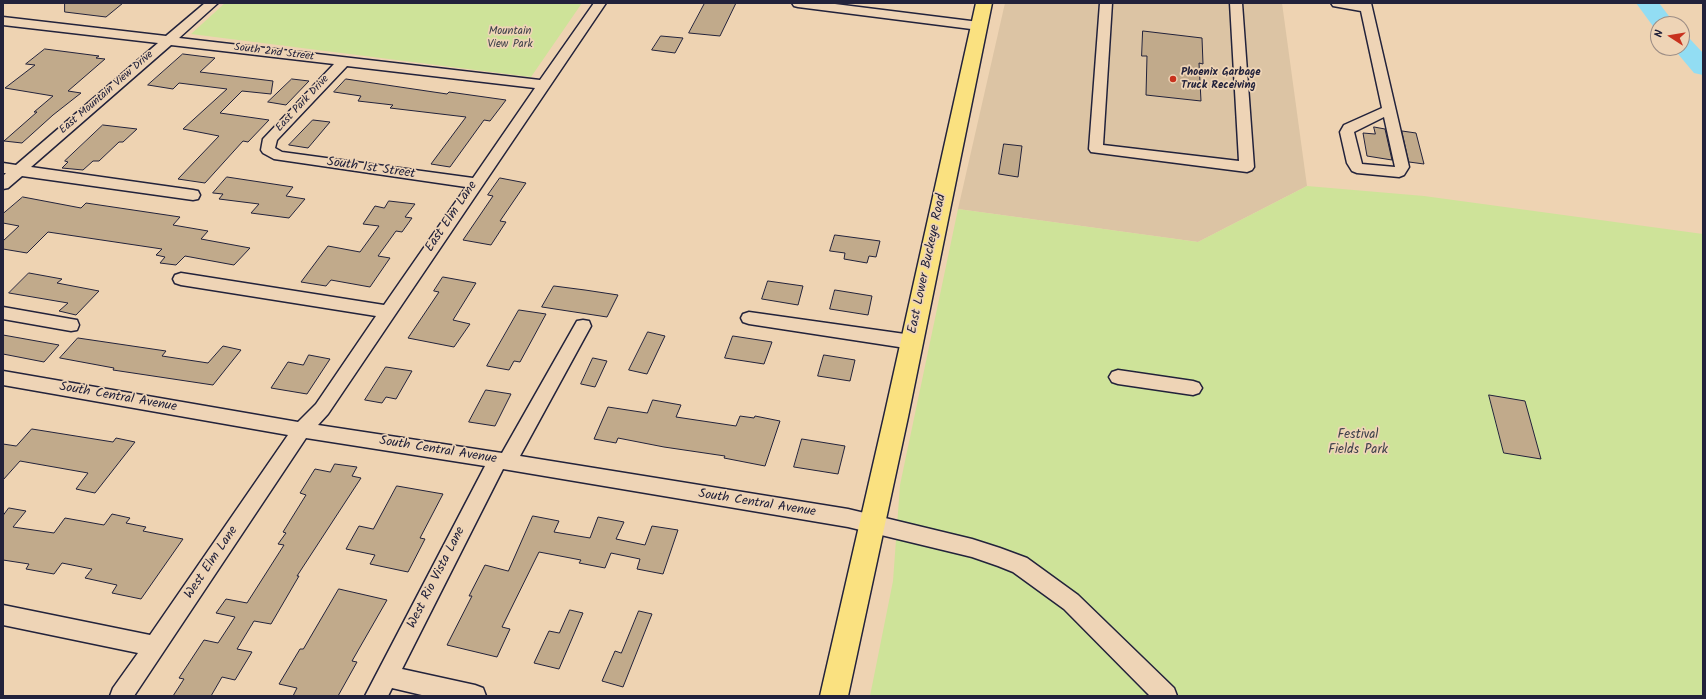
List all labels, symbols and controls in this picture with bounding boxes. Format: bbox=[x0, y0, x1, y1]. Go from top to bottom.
north arrow bbox=[1650, 16, 1690, 56]
park label: Mountain View Park bbox=[487, 25, 533, 51]
text: N bbox=[1650, 28, 1669, 39]
street label: South 2nd Street bbox=[233, 42, 315, 64]
street label: East Mountain View Drive bbox=[57, 49, 157, 137]
place label: Phoenix Garbage Truck Receiving bbox=[1181, 66, 1261, 92]
street label: East Park Drive bbox=[274, 73, 332, 135]
marker: Phoenix Garbage Truck Receiving bbox=[1168, 74, 1178, 84]
street label: South 1st Street bbox=[326, 155, 416, 183]
street label: East Elm Lane bbox=[423, 179, 481, 255]
street label: East Lower Buckeye Road bbox=[906, 193, 950, 335]
street label: South Central Avenue bbox=[58, 380, 178, 416]
park label: Festival Fields Park bbox=[1328, 428, 1388, 459]
street label: South Central Avenue bbox=[378, 434, 498, 468]
street label: South Central Avenue bbox=[697, 487, 817, 521]
street label: West Elm Lane bbox=[182, 524, 242, 602]
street label: West Rio Vista Lane bbox=[405, 525, 469, 631]

